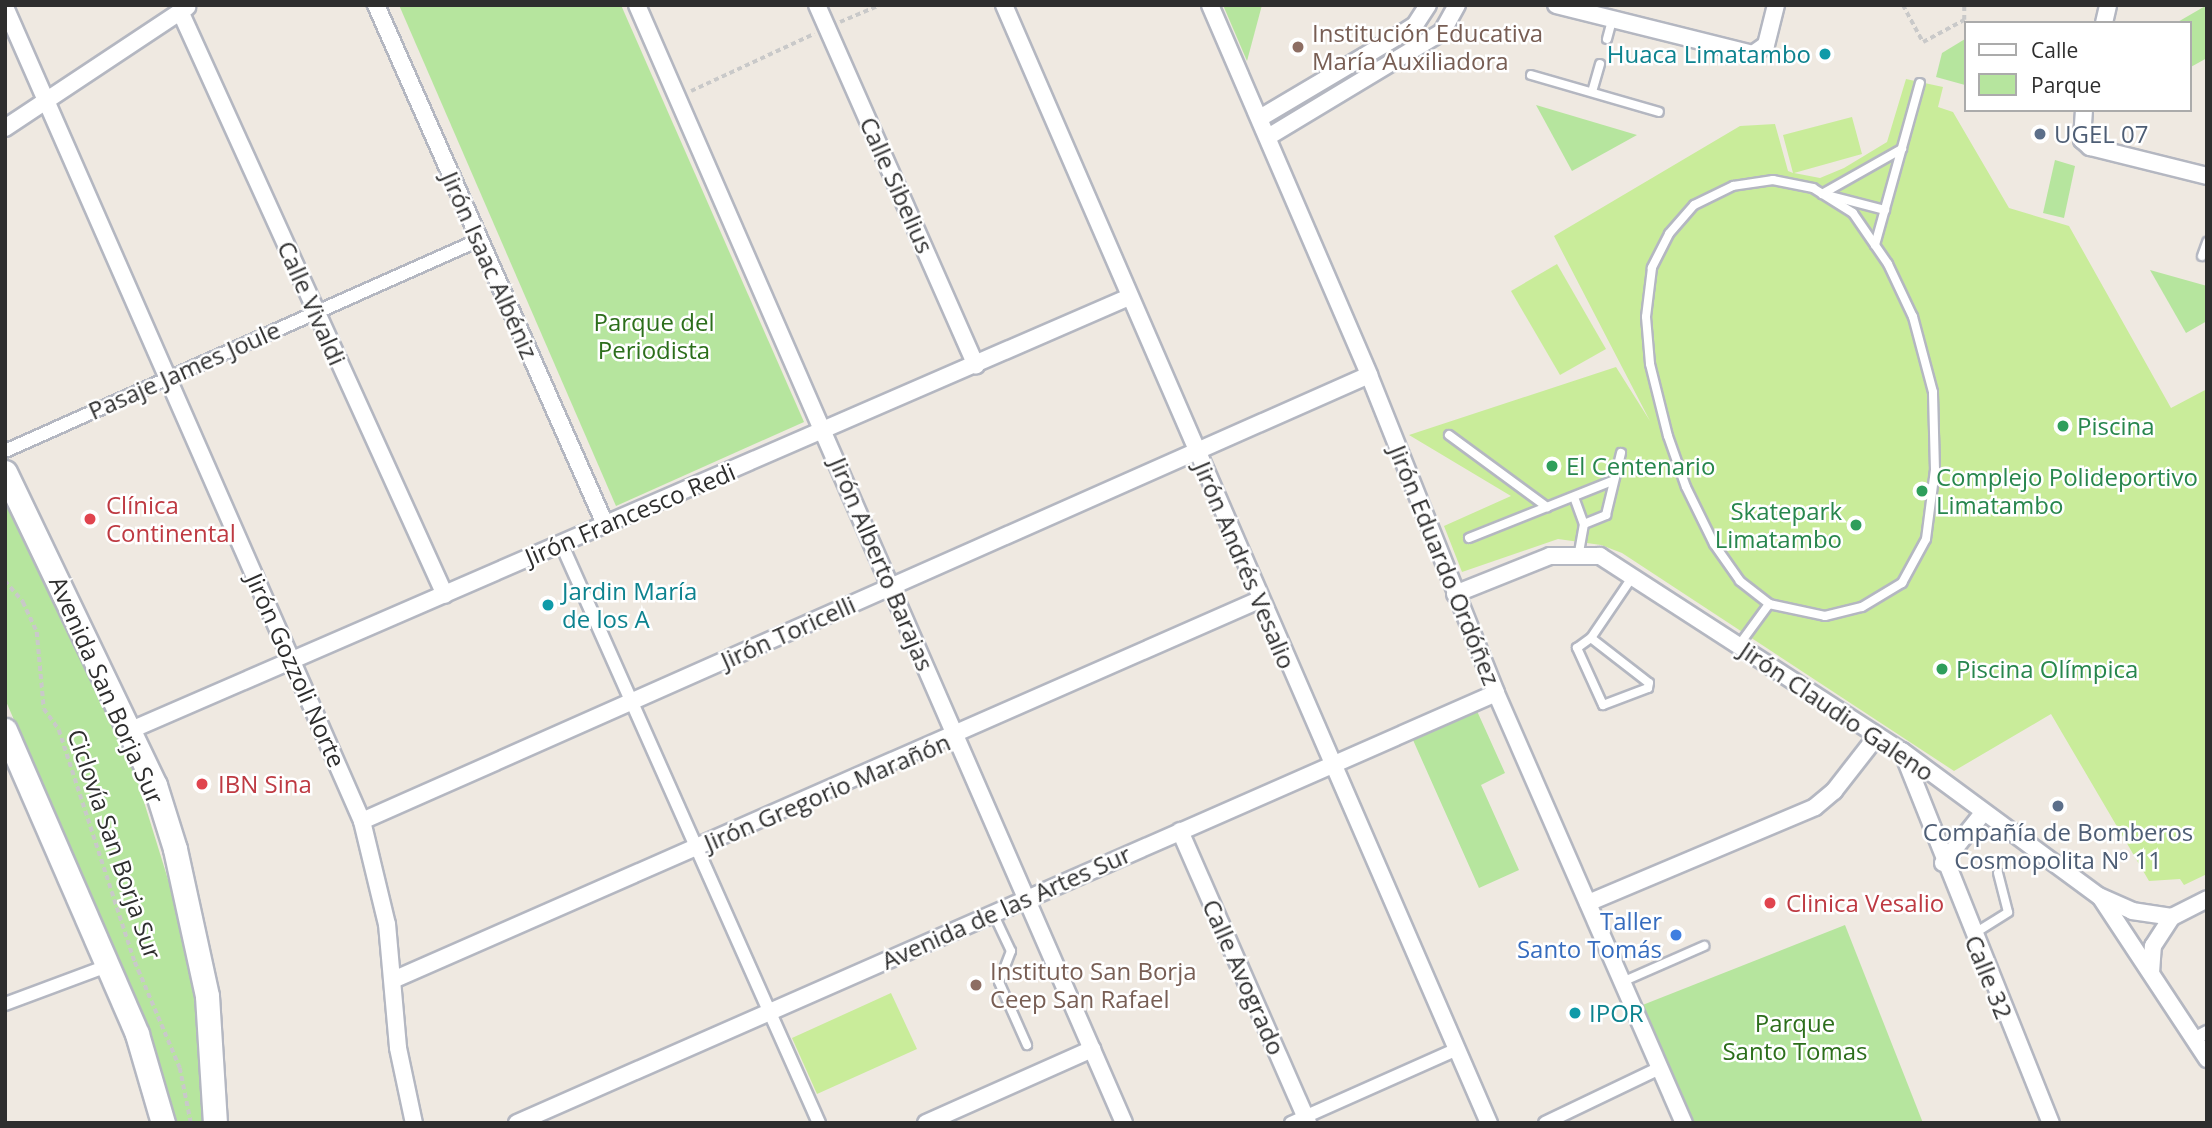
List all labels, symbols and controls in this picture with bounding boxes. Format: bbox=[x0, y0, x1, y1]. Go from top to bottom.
place label: Institución Educativa María Auxiliadora bbox=[1312, 19, 1543, 75]
legend bbox=[1964, 21, 2191, 112]
text: Calle bbox=[2031, 36, 2078, 64]
marker: Institución Educativa María Auxiliadora bbox=[1290, 39, 1306, 55]
place label: Huaca Limatambo bbox=[1607, 40, 1811, 68]
marker: Huaca Limatambo bbox=[1817, 46, 1833, 62]
text: Parque bbox=[2031, 71, 2101, 99]
street label: Calle Sibelius bbox=[854, 112, 940, 258]
place label: UGEL 07 bbox=[2054, 120, 2148, 148]
marker: UGEL 07 bbox=[2032, 126, 2048, 142]
street label: Jirón Isaac Albéniz bbox=[436, 167, 544, 363]
street label: Calle Vivaldi bbox=[272, 236, 352, 370]
park label: Parque del Periodista bbox=[594, 308, 714, 364]
street label: Pasaje James Joule bbox=[84, 315, 284, 425]
place label: Piscina bbox=[2077, 412, 2155, 440]
marker: Piscina bbox=[2055, 418, 2071, 434]
street label: Jirón Eduardo Ordóñez bbox=[1384, 441, 1506, 689]
place label: El Centenario bbox=[1566, 452, 1715, 480]
street label: Jirón Alberto Barajas bbox=[824, 453, 940, 675]
street label: Jirón Francesco Redi bbox=[521, 457, 739, 571]
street label: Jirón Andrés Vesalio bbox=[1188, 457, 1302, 673]
marker: El Centenario bbox=[1544, 458, 1560, 474]
place label: Complejo Polideportivo Limatambo bbox=[1936, 463, 2198, 519]
marker: Complejo Polideportivo Limatambo bbox=[1914, 483, 1930, 499]
place label: Clínica Continental bbox=[106, 491, 236, 547]
place label: Skatepark Limatambo bbox=[1715, 497, 1842, 553]
marker: Clínica Continental bbox=[80, 509, 100, 529]
marker: Skatepark Limatambo bbox=[1848, 517, 1864, 533]
street label: Jirón Gozzoli Norte bbox=[240, 569, 352, 771]
street label: Avenida San Borja Sur bbox=[44, 572, 170, 808]
place label: Jardin María de los A bbox=[562, 577, 697, 633]
street label: Jirón Toricelli bbox=[716, 589, 860, 675]
marker: Jardin María de los A bbox=[540, 597, 556, 613]
street label: Jirón Claudio Galeno bbox=[1735, 635, 1939, 787]
place label: Piscina Olímpica bbox=[1956, 655, 2138, 683]
marker: Piscina Olímpica bbox=[1934, 661, 1950, 677]
street label: Ciclovía San Borja Sur bbox=[62, 725, 168, 963]
street label: Jirón Gregorio Marañón bbox=[700, 727, 954, 857]
place label: IBN Sina bbox=[218, 770, 312, 798]
marker: IBN Sina bbox=[192, 774, 212, 794]
marker: Compañía de Bomberos Cosmopolita Nº 11 bbox=[2050, 798, 2066, 814]
place label: Compañía de Bomberos Cosmopolita Nº 11 bbox=[1923, 818, 2193, 874]
street label: Avenida de las Artes Sur bbox=[877, 839, 1135, 975]
place label: Clinica Vesalio bbox=[1786, 889, 1944, 917]
marker: Clinica Vesalio bbox=[1760, 893, 1780, 913]
street label: Calle Avogrado bbox=[1197, 895, 1291, 1059]
place label: Taller Santo Tomás bbox=[1517, 907, 1662, 963]
marker: Taller Santo Tomás bbox=[1668, 927, 1684, 943]
street label: Calle 32 bbox=[1959, 931, 2019, 1023]
place label: Instituto San Borja Ceep San Rafael bbox=[990, 957, 1197, 1013]
marker: Instituto San Borja Ceep San Rafael bbox=[968, 977, 984, 993]
place label: IPOR bbox=[1589, 999, 1644, 1027]
marker: IPOR bbox=[1567, 1005, 1583, 1021]
park label: Parque Santo Tomas bbox=[1722, 1009, 1868, 1065]

